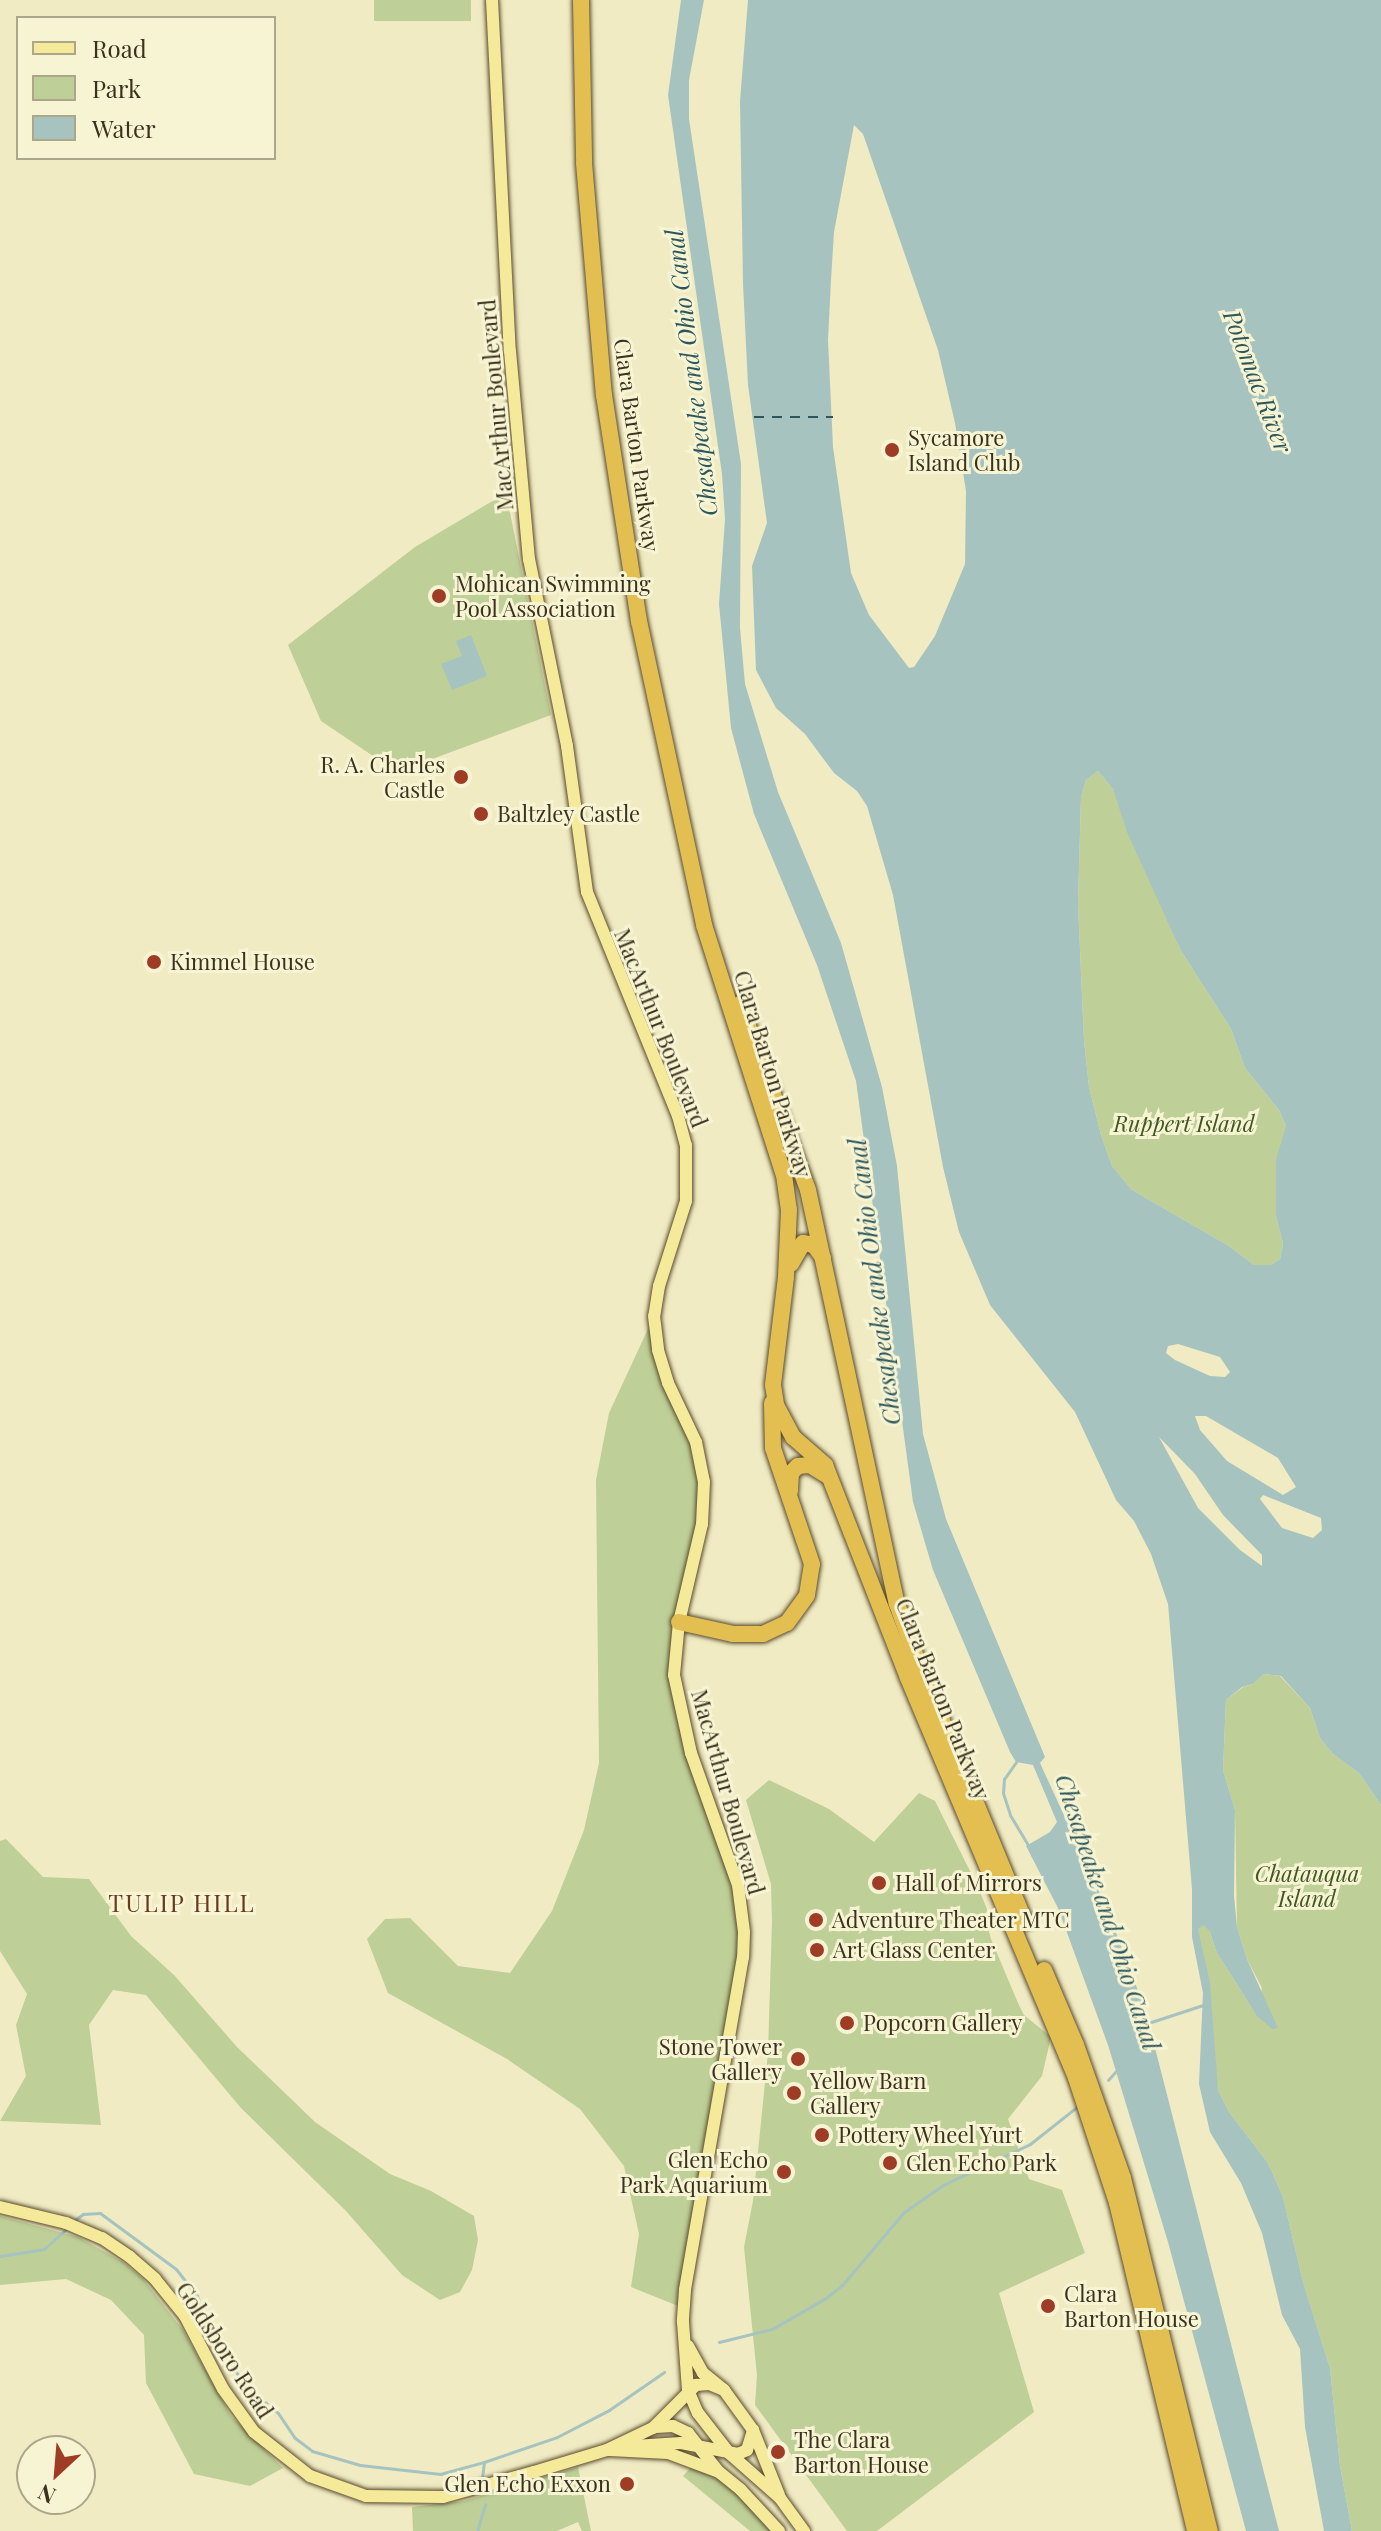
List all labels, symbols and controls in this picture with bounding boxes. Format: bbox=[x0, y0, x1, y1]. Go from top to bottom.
legend bbox=[16, 16, 276, 160]
text: Road bbox=[92, 32, 147, 64]
text: Park bbox=[92, 72, 141, 104]
text: Water bbox=[92, 112, 156, 144]
water label: Chesapeake and Ohio Canal bbox=[659, 228, 723, 518]
street label: MacArthur Boulevard bbox=[474, 298, 518, 512]
water label: Potomac River bbox=[1218, 306, 1298, 456]
street label: Clara Barton Parkway bbox=[609, 337, 665, 553]
place label: Sycamore Island Club bbox=[908, 424, 1020, 476]
marker: Sycamore Island Club bbox=[883, 441, 901, 459]
place label: Mohican Swimming Pool Association bbox=[455, 570, 651, 622]
marker: Mohican Swimming Pool Association bbox=[430, 587, 448, 605]
place label: R. A. Charles Castle bbox=[319, 751, 445, 802]
marker: R. A. Charles Castle bbox=[452, 768, 470, 786]
place label: Baltzley Castle bbox=[497, 801, 641, 827]
marker: Baltzley Castle bbox=[472, 805, 490, 823]
street label: MacArthur Boulevard bbox=[609, 925, 713, 1131]
place label: Kimmel House bbox=[170, 949, 315, 975]
marker: Kimmel House bbox=[145, 953, 163, 971]
street label: Clara Barton Parkway bbox=[729, 967, 817, 1181]
park label: Ruppert Island bbox=[1113, 1111, 1255, 1137]
water label: Chesapeake and Ohio Canal bbox=[842, 1137, 906, 1427]
street label: Clara Barton Parkway bbox=[890, 1594, 996, 1804]
street label: MacArthur Boulevard bbox=[686, 1686, 770, 1898]
water label: Chesapeake and Ohio Canal bbox=[1050, 1770, 1166, 2054]
park label: Chatauqua Island bbox=[1255, 1860, 1359, 1912]
place label: Hall of Mirrors bbox=[895, 1870, 1042, 1896]
marker: Hall of Mirrors bbox=[870, 1874, 888, 1892]
district label: TULIP HILL bbox=[108, 1889, 256, 1917]
place label: Adventure Theater MTC bbox=[832, 1907, 1071, 1933]
marker: Adventure Theater MTC bbox=[807, 1911, 825, 1929]
place label: Art Glass Center bbox=[833, 1937, 996, 1963]
marker: Art Glass Center bbox=[808, 1941, 826, 1959]
place label: Popcorn Gallery bbox=[863, 2010, 1022, 2036]
marker: Popcorn Gallery bbox=[838, 2014, 856, 2032]
place label: Stone Tower Gallery bbox=[658, 2033, 782, 2084]
marker: Stone Tower Gallery bbox=[789, 2050, 807, 2068]
place label: Yellow Barn Gallery bbox=[810, 2067, 927, 2118]
marker: Yellow Barn Gallery bbox=[785, 2084, 803, 2102]
place label: Pottery Wheel Yurt bbox=[838, 2122, 1024, 2148]
marker: Pottery Wheel Yurt bbox=[813, 2126, 831, 2144]
place label: Glen Echo Park Aquarium bbox=[619, 2146, 768, 2198]
place label: Glen Echo Park bbox=[906, 2150, 1057, 2176]
marker: Glen Echo Park bbox=[881, 2154, 899, 2172]
marker: Glen Echo Park Aquarium bbox=[775, 2163, 793, 2181]
street label: Goldsboro Road bbox=[171, 2277, 279, 2423]
place label: Clara Barton House bbox=[1064, 2280, 1199, 2332]
marker: Clara Barton House bbox=[1039, 2297, 1057, 2315]
place label: The Clara Barton House bbox=[794, 2426, 929, 2478]
north arrow bbox=[16, 2435, 96, 2515]
marker: The Clara Barton House bbox=[769, 2443, 787, 2461]
place label: Glen Echo Exxon bbox=[444, 2471, 611, 2497]
marker: Glen Echo Exxon bbox=[618, 2475, 636, 2493]
text: N bbox=[33, 2478, 60, 2512]

